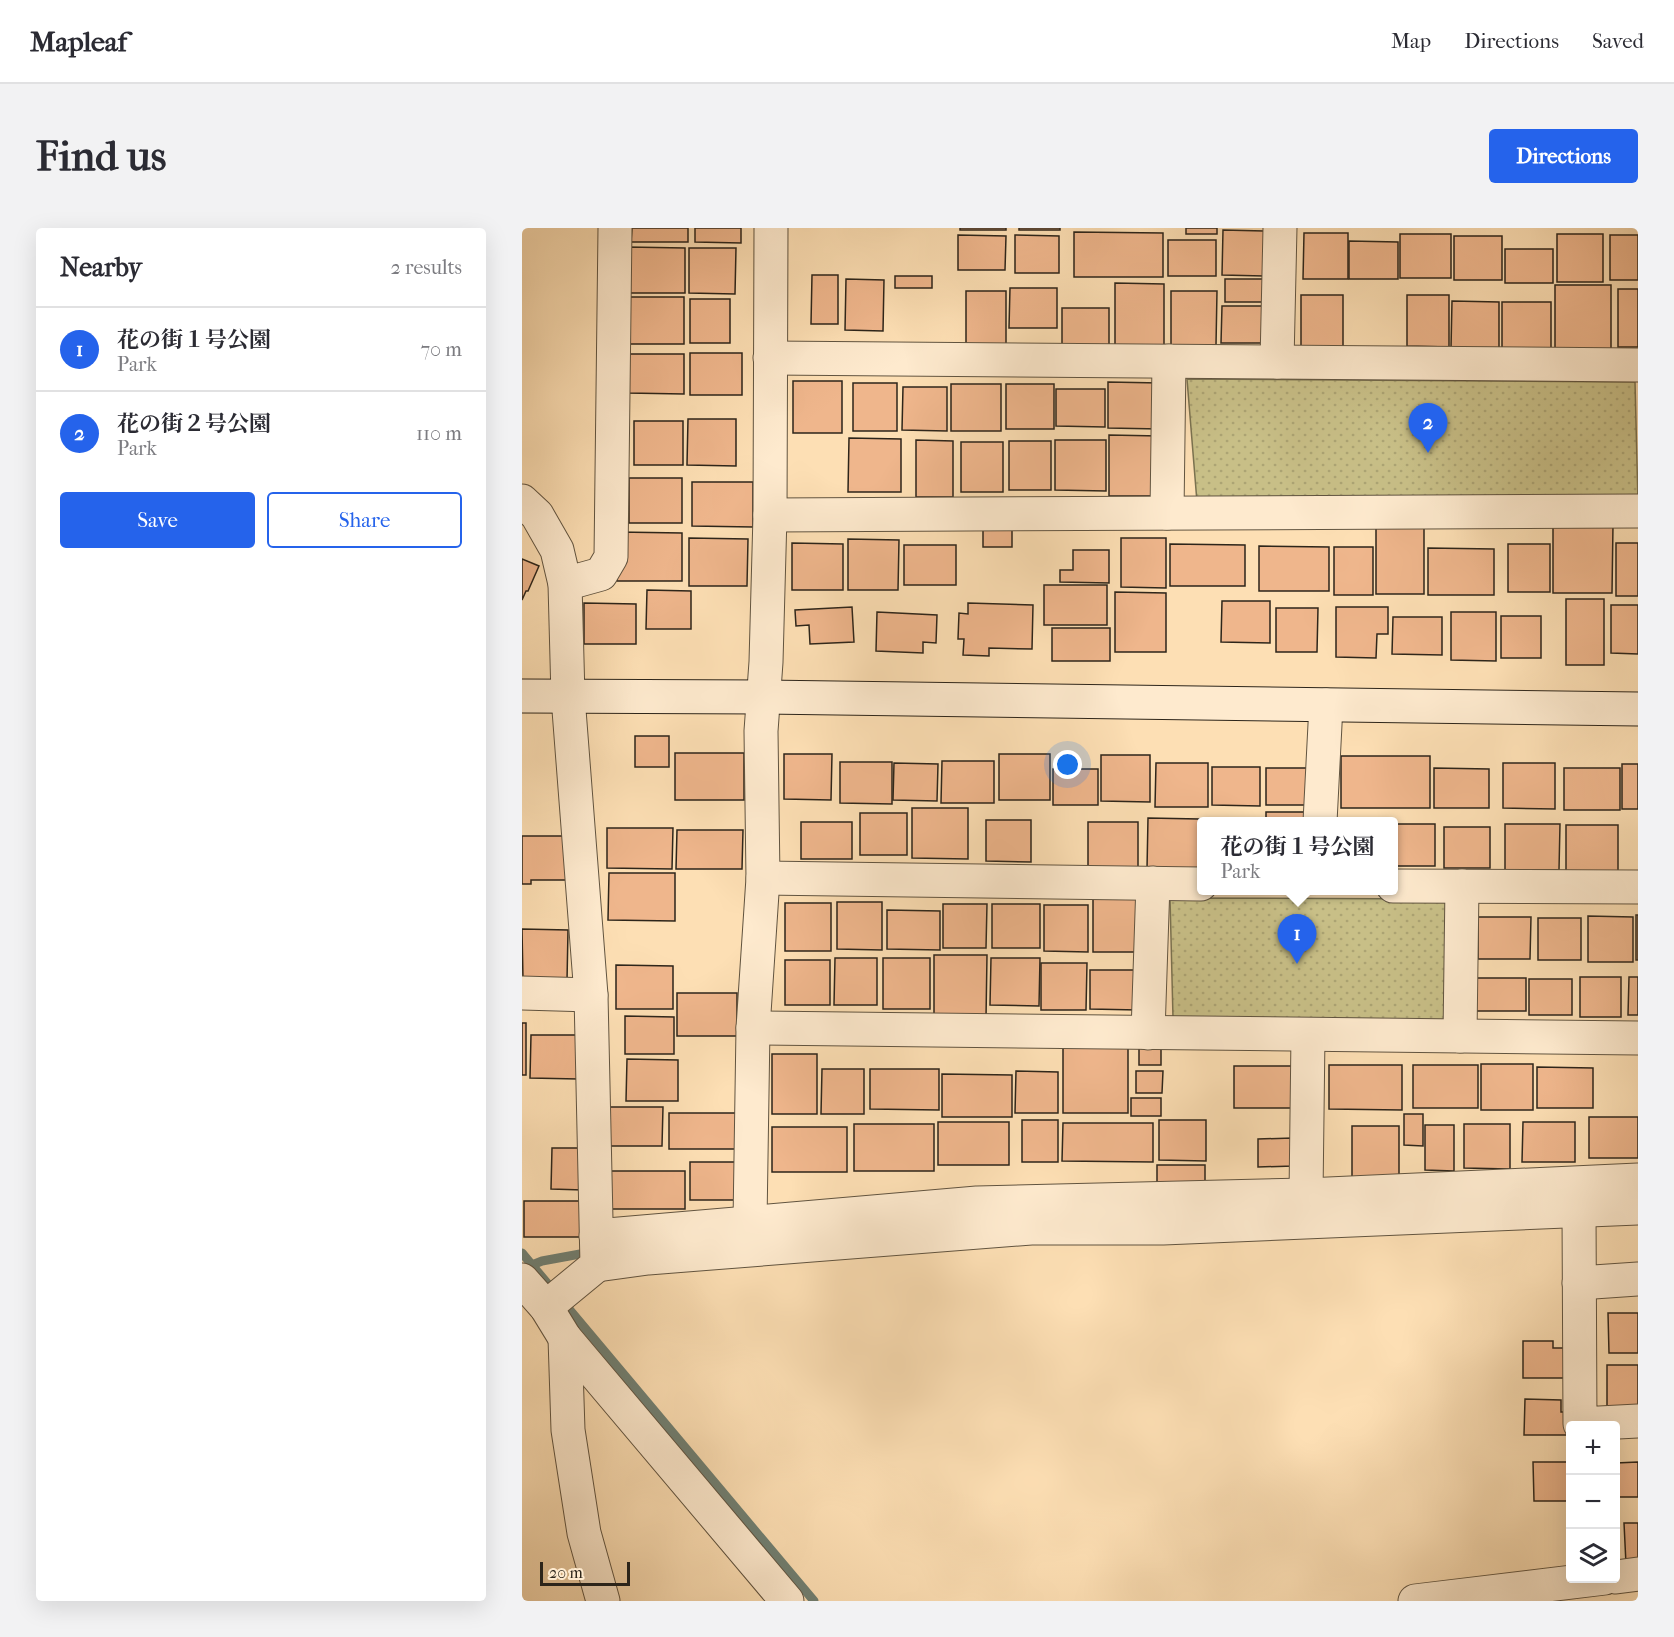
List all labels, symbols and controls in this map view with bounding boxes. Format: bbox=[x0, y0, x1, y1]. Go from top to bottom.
text: Mapleaf bbox=[30, 25, 127, 58]
text: Map bbox=[1391, 29, 1431, 53]
text: Directions bbox=[1464, 29, 1559, 53]
text: Saved bbox=[1592, 29, 1644, 53]
button: Directions bbox=[1489, 129, 1638, 183]
text: Find us bbox=[36, 132, 166, 181]
text: Nearby bbox=[60, 252, 142, 283]
text: 2 results bbox=[391, 256, 462, 279]
text: 花の街１号公園 bbox=[117, 327, 271, 353]
text: 1 bbox=[76, 338, 83, 361]
text: 70 m bbox=[420, 338, 462, 361]
text: Park bbox=[117, 353, 157, 376]
pin: 2 bbox=[1408, 404, 1448, 453]
text: 花の街２号公園 bbox=[117, 411, 271, 437]
text: 2 bbox=[74, 422, 85, 445]
text: 110 m bbox=[416, 422, 462, 445]
text: Park bbox=[117, 437, 157, 460]
button: Save bbox=[60, 492, 255, 548]
button: Share bbox=[267, 492, 462, 548]
your location bbox=[1053, 750, 1082, 779]
popup bbox=[1197, 817, 1398, 895]
text: 花の街１号公園 bbox=[1220, 834, 1375, 860]
text: Park bbox=[1220, 860, 1260, 883]
pin: 1 bbox=[1278, 914, 1316, 964]
map controls bbox=[1566, 1421, 1620, 1583]
button: + bbox=[1566, 1421, 1620, 1475]
button: − bbox=[1566, 1475, 1620, 1529]
button: layers bbox=[1566, 1529, 1620, 1583]
scale bar bbox=[540, 1559, 630, 1586]
text: 20 m bbox=[549, 1563, 583, 1582]

